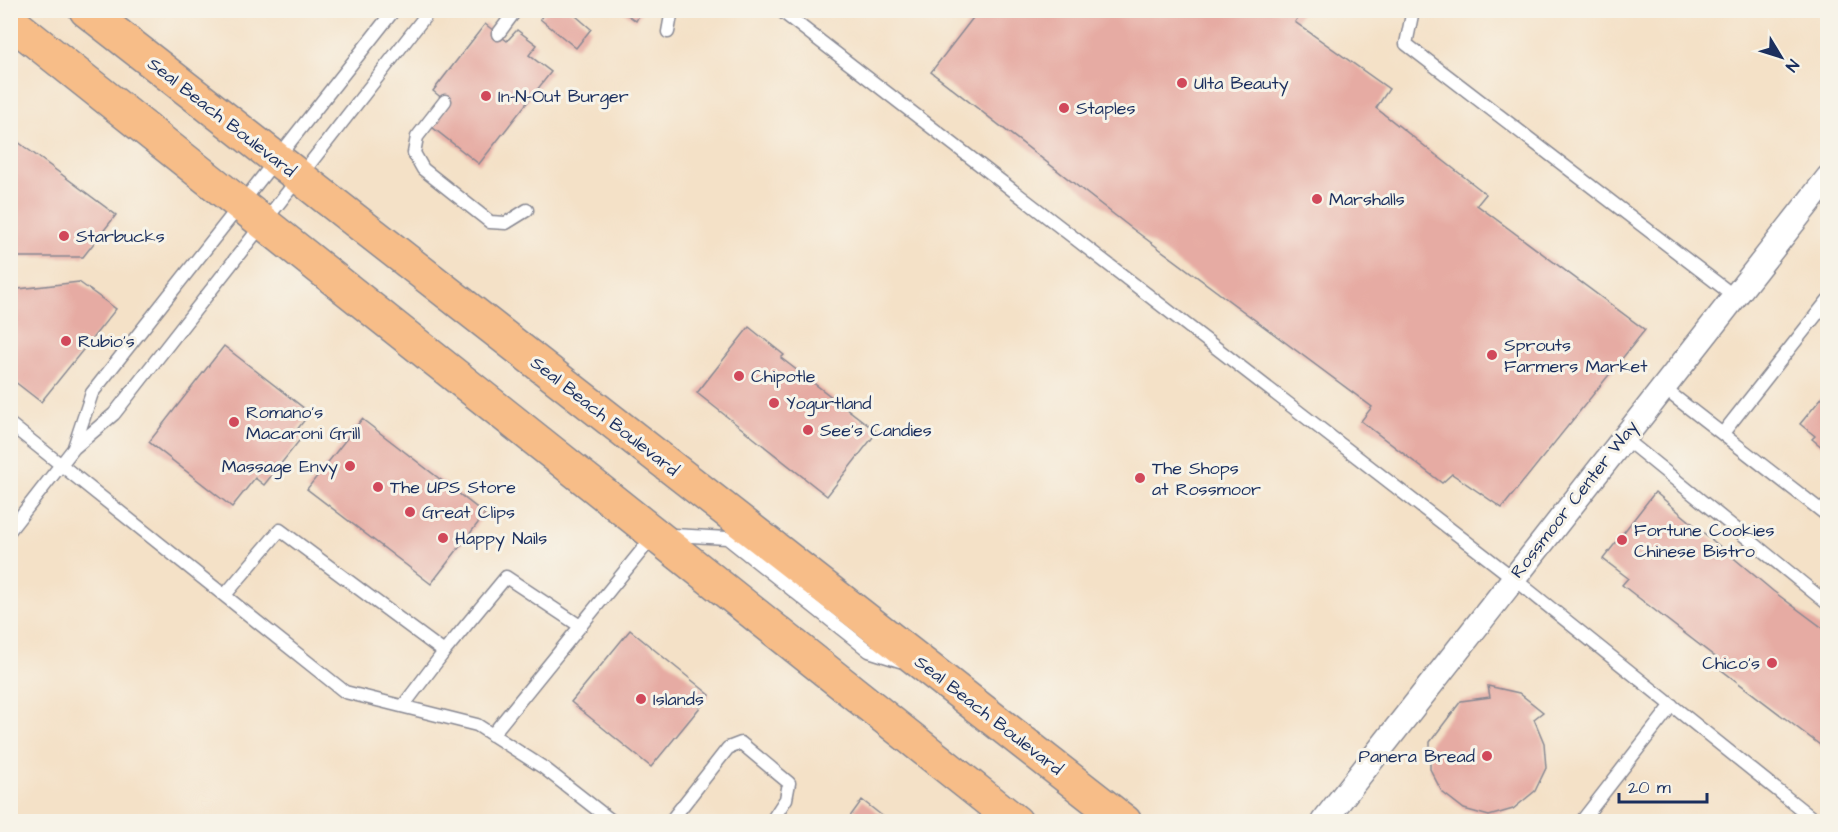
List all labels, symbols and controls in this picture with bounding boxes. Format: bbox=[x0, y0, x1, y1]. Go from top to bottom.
north arrow bbox=[1751, 27, 1811, 87]
street label: Seal Beach Boulevard bbox=[142, 52, 301, 183]
text: N bbox=[1780, 55, 1804, 76]
place label: Ulta Beauty bbox=[1194, 71, 1289, 97]
marker: Ulta Beauty bbox=[1175, 76, 1189, 90]
place label: In-N-Out Burger bbox=[498, 84, 629, 110]
marker: In-N-Out Burger bbox=[479, 89, 493, 103]
place label: Staples bbox=[1076, 96, 1136, 121]
marker: Staples bbox=[1057, 101, 1071, 115]
place label: Marshalls bbox=[1329, 187, 1405, 212]
marker: Marshalls bbox=[1310, 192, 1324, 206]
place label: Starbucks bbox=[76, 224, 165, 249]
marker: Starbucks bbox=[57, 229, 71, 243]
place label: Rubio's bbox=[78, 329, 135, 354]
place label: Sprouts Farmers Market bbox=[1504, 333, 1648, 379]
marker: Rubio's bbox=[59, 334, 73, 348]
marker: Sprouts Farmers Market bbox=[1485, 348, 1499, 362]
street label: Seal Beach Boulevard bbox=[525, 351, 684, 482]
place label: Chipotle bbox=[751, 364, 816, 389]
marker: Chipotle bbox=[732, 369, 746, 383]
place label: Yogurtland bbox=[786, 391, 872, 417]
marker: Yogurtland bbox=[767, 396, 781, 410]
place label: Romano's Macaroni Grill bbox=[246, 400, 361, 446]
marker: Romano's Macaroni Grill bbox=[227, 415, 241, 429]
street label: Rossmoor Center Way bbox=[1505, 415, 1645, 584]
place label: See's Candies bbox=[820, 418, 932, 443]
marker: See's Candies bbox=[801, 423, 815, 437]
place label: Massage Envy bbox=[222, 454, 338, 480]
place label: The Shops at Rossmoor bbox=[1152, 456, 1261, 502]
marker: Massage Envy bbox=[343, 459, 357, 473]
marker: The Shops at Rossmoor bbox=[1133, 471, 1147, 485]
place label: The UPS Store bbox=[390, 475, 516, 500]
marker: The UPS Store bbox=[371, 480, 385, 494]
place label: Great Clips bbox=[422, 500, 515, 525]
marker: Great Clips bbox=[403, 505, 417, 519]
place label: Fortune Cookies Chinese Bistro bbox=[1634, 518, 1774, 564]
place label: Happy Nails bbox=[455, 526, 547, 552]
marker: Happy Nails bbox=[436, 531, 450, 545]
marker: Fortune Cookies Chinese Bistro bbox=[1615, 533, 1629, 547]
street label: Seal Beach Boulevard bbox=[909, 650, 1068, 781]
place label: Chico's bbox=[1702, 651, 1760, 676]
marker: Chico's bbox=[1765, 656, 1779, 670]
place label: Islands bbox=[653, 687, 704, 712]
marker: Islands bbox=[634, 692, 648, 706]
place label: Panera Bread bbox=[1358, 744, 1475, 769]
marker: Panera Bread bbox=[1480, 749, 1494, 763]
scale bar bbox=[1619, 766, 1708, 804]
text: 20 m bbox=[1628, 775, 1671, 800]

